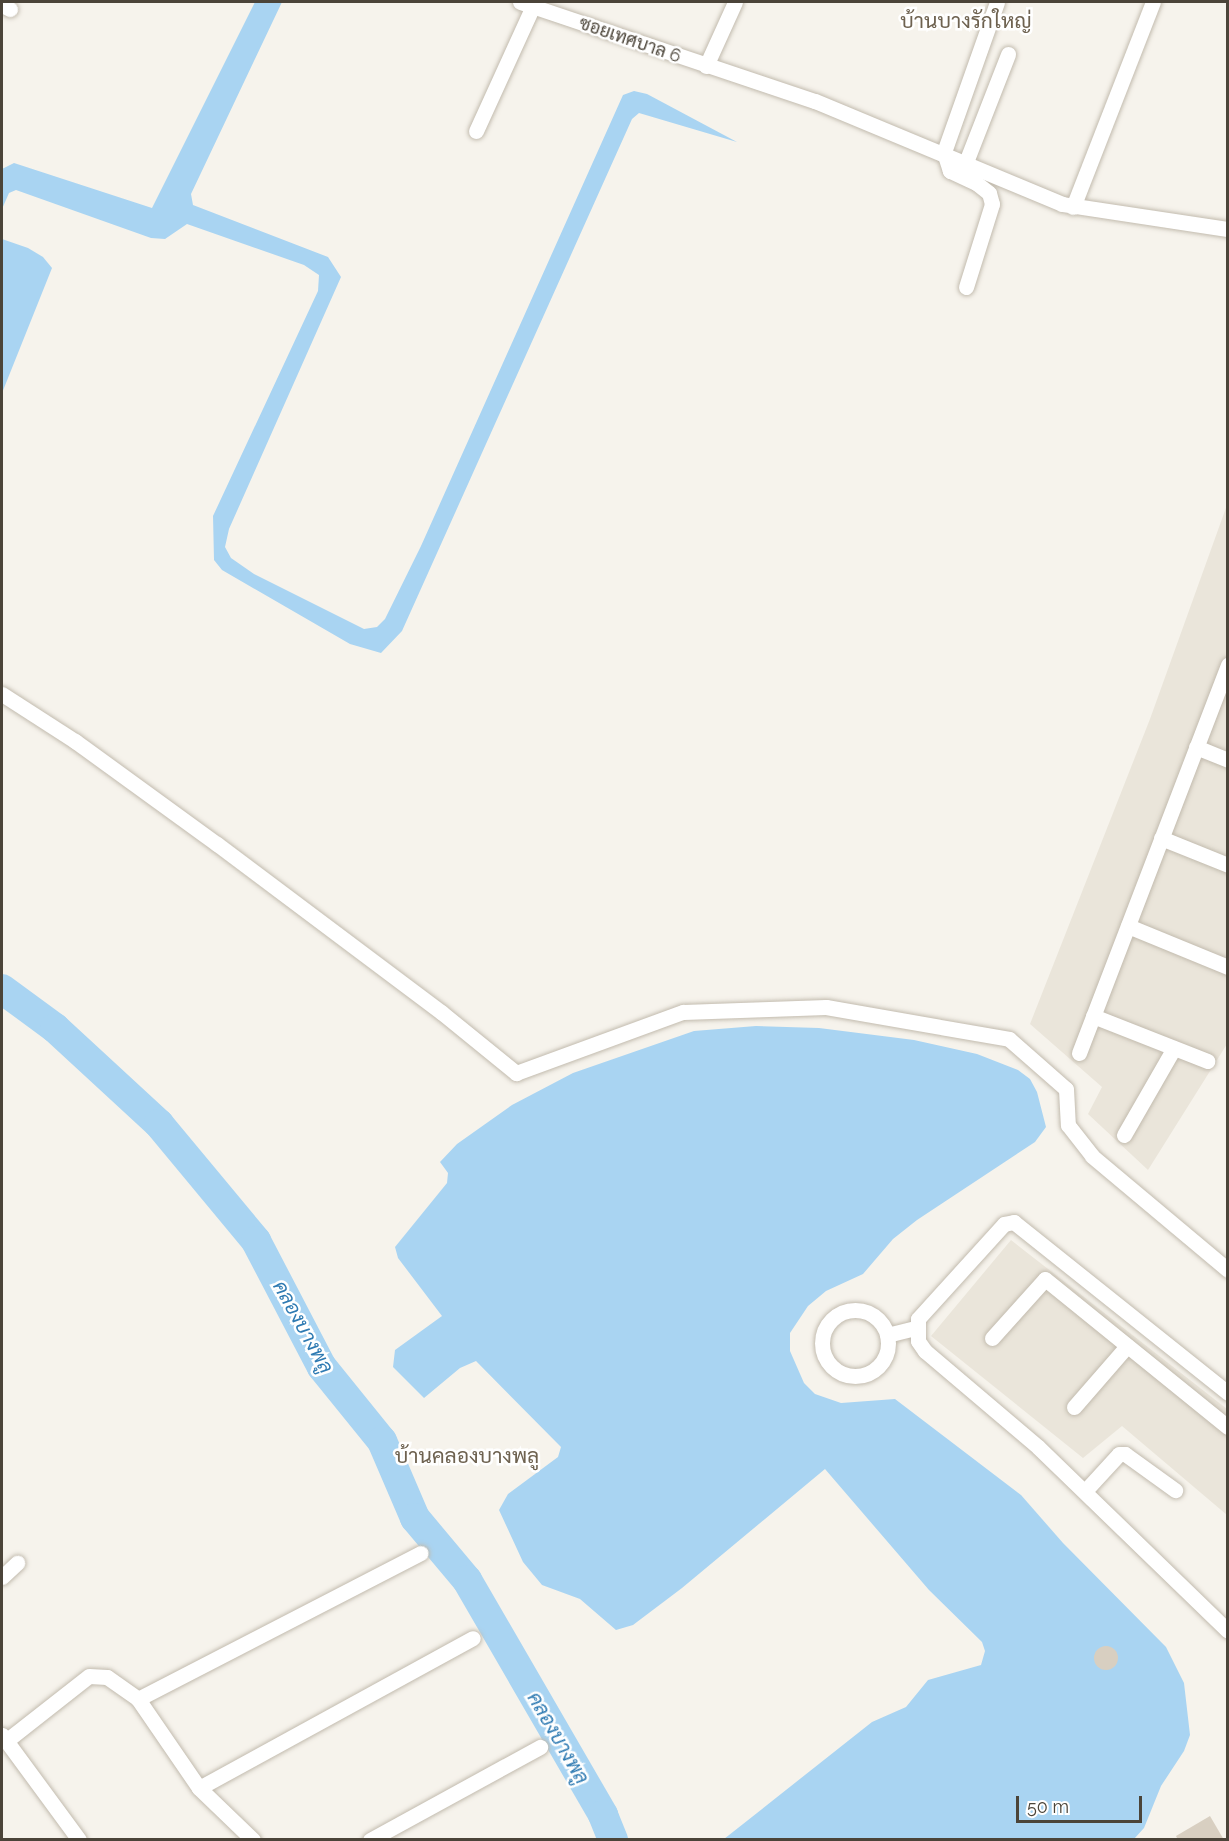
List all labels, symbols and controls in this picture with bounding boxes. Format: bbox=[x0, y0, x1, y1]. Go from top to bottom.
district label: บ้านบางรักใหญ่ bbox=[900, 8, 1032, 34]
street label: ซอยเทศบาล 6 bbox=[576, 12, 684, 68]
water label: คลองบางพลู bbox=[268, 1277, 338, 1377]
district label: บ้านคลองบางพลู bbox=[395, 1443, 539, 1469]
water label: คลองบางพลู bbox=[522, 1688, 594, 1788]
scale bar bbox=[1019, 1784, 1145, 1822]
text: 50 m bbox=[1027, 1796, 1069, 1817]

